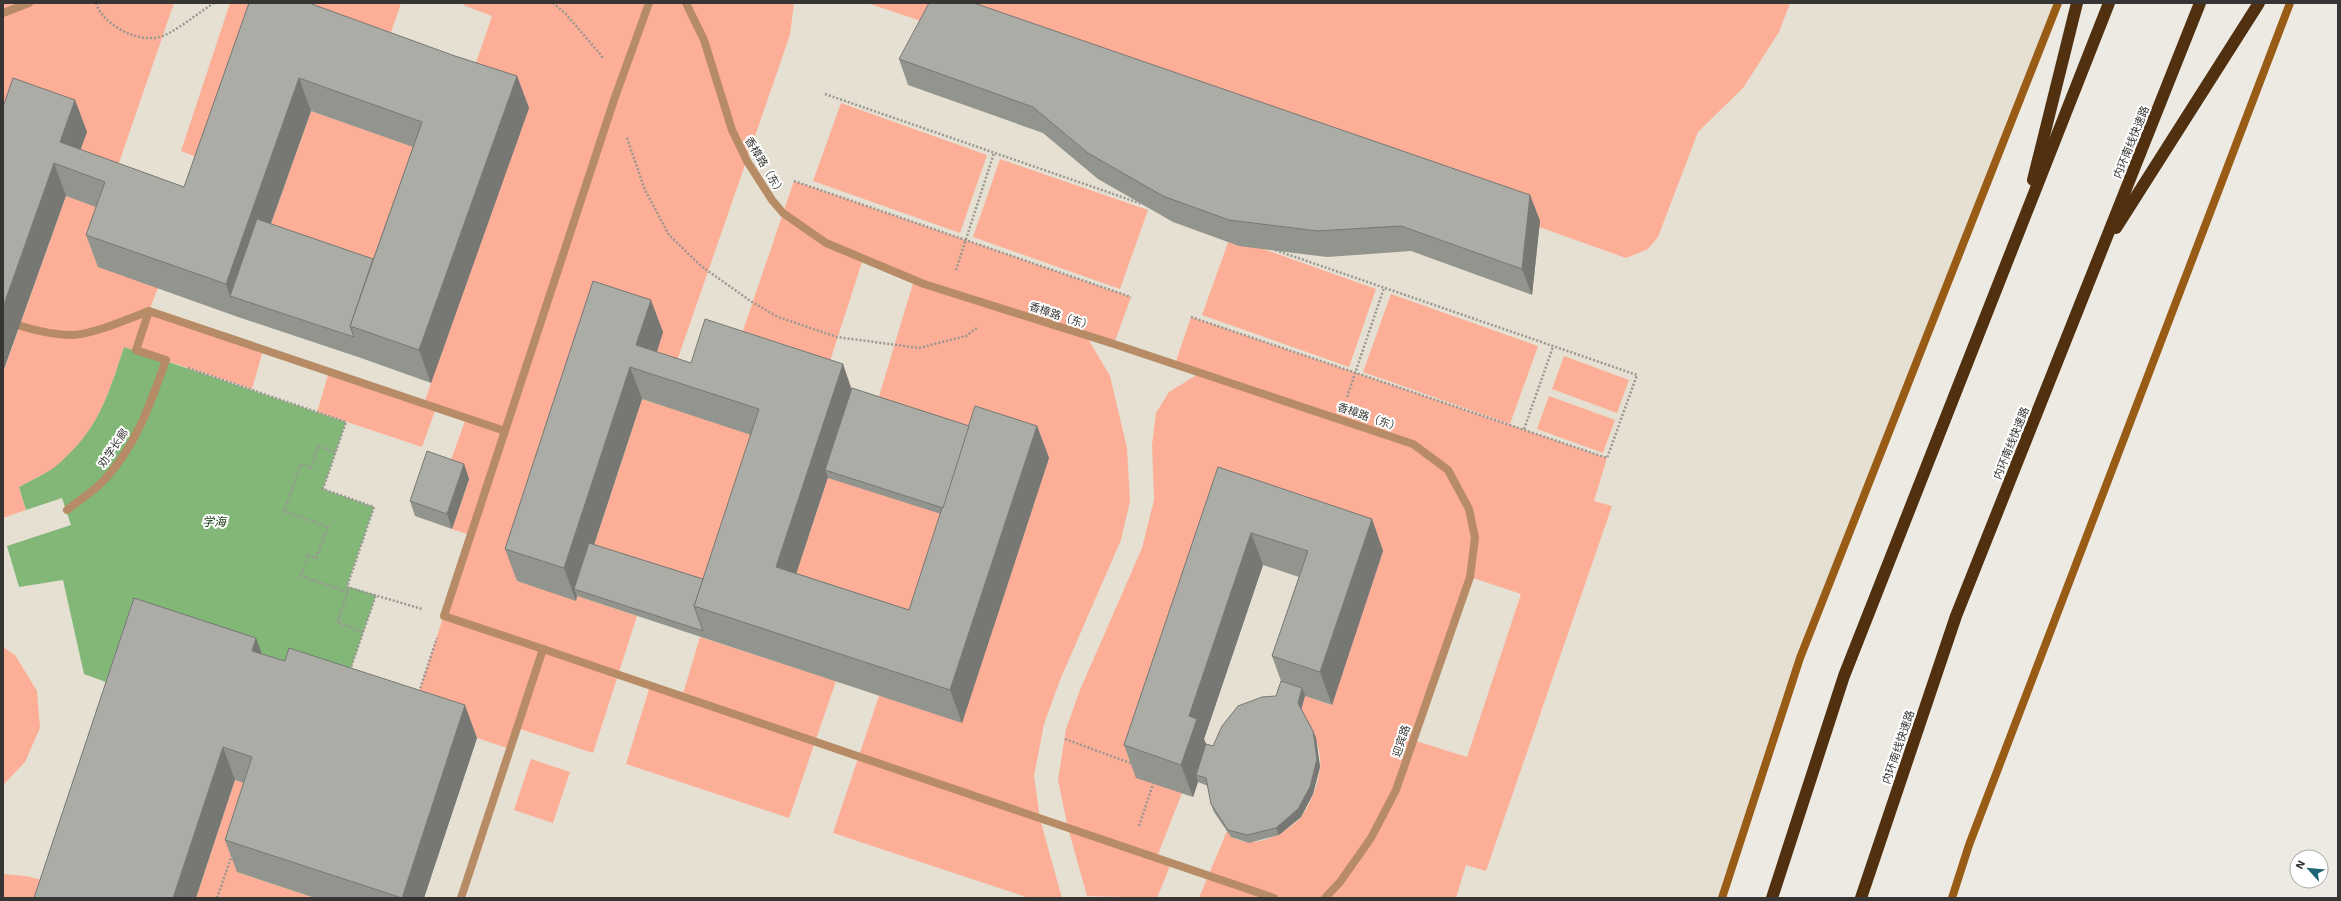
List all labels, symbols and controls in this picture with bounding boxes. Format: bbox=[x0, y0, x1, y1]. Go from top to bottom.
street label: 内环南线快速路 bbox=[2111, 104, 2152, 180]
street label: 香樟路（东） bbox=[742, 135, 787, 198]
street label: 香樟路（东） bbox=[1027, 300, 1094, 333]
street label: 香樟路（东） bbox=[1336, 401, 1402, 434]
street label: 内环南线快速路 bbox=[1991, 405, 2032, 481]
street label: 劝学长廊 bbox=[96, 426, 131, 470]
water label: 学海 bbox=[202, 515, 228, 529]
street label: 内环南线快速路 bbox=[1880, 709, 1917, 786]
street label: 迎宾路 bbox=[1390, 723, 1413, 759]
north arrow bbox=[2289, 849, 2329, 889]
text: N bbox=[2293, 858, 2308, 871]

